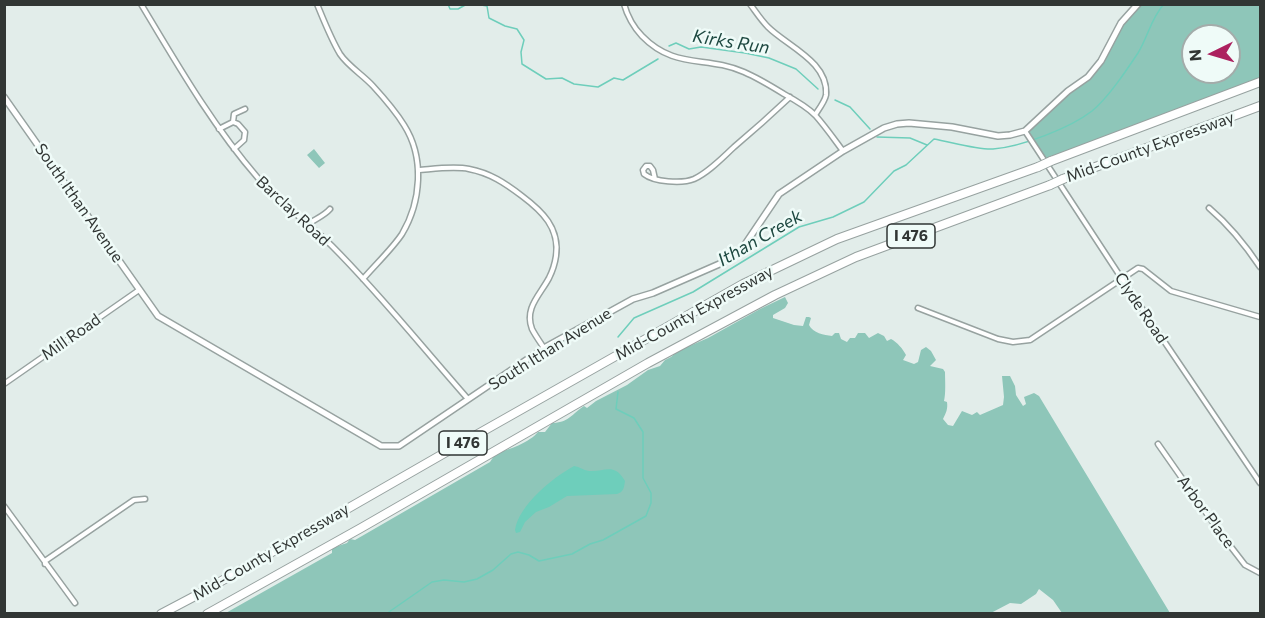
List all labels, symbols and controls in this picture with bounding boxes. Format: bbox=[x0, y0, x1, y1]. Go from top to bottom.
north arrow bbox=[1181, 24, 1241, 84]
water label: Kirks Run bbox=[691, 25, 771, 59]
text: N bbox=[1185, 49, 1205, 62]
street label: Mid-County Expressway bbox=[1063, 108, 1237, 186]
street label: South Ithan Avenue bbox=[31, 140, 127, 266]
street label: Barclay Road bbox=[252, 172, 334, 250]
water label: Ithan Creek bbox=[714, 205, 806, 271]
road number: I 476 bbox=[887, 224, 935, 248]
street label: Mid-County Expressway bbox=[612, 262, 776, 364]
street label: Clyde Road bbox=[1110, 269, 1172, 347]
street label: South Ithan Avenue bbox=[485, 304, 615, 394]
street label: Mill Road bbox=[38, 310, 104, 364]
road number: I 476 bbox=[439, 431, 487, 455]
street label: Arbor Place bbox=[1173, 472, 1239, 552]
street label: Mid-County Expressway bbox=[189, 499, 353, 605]

